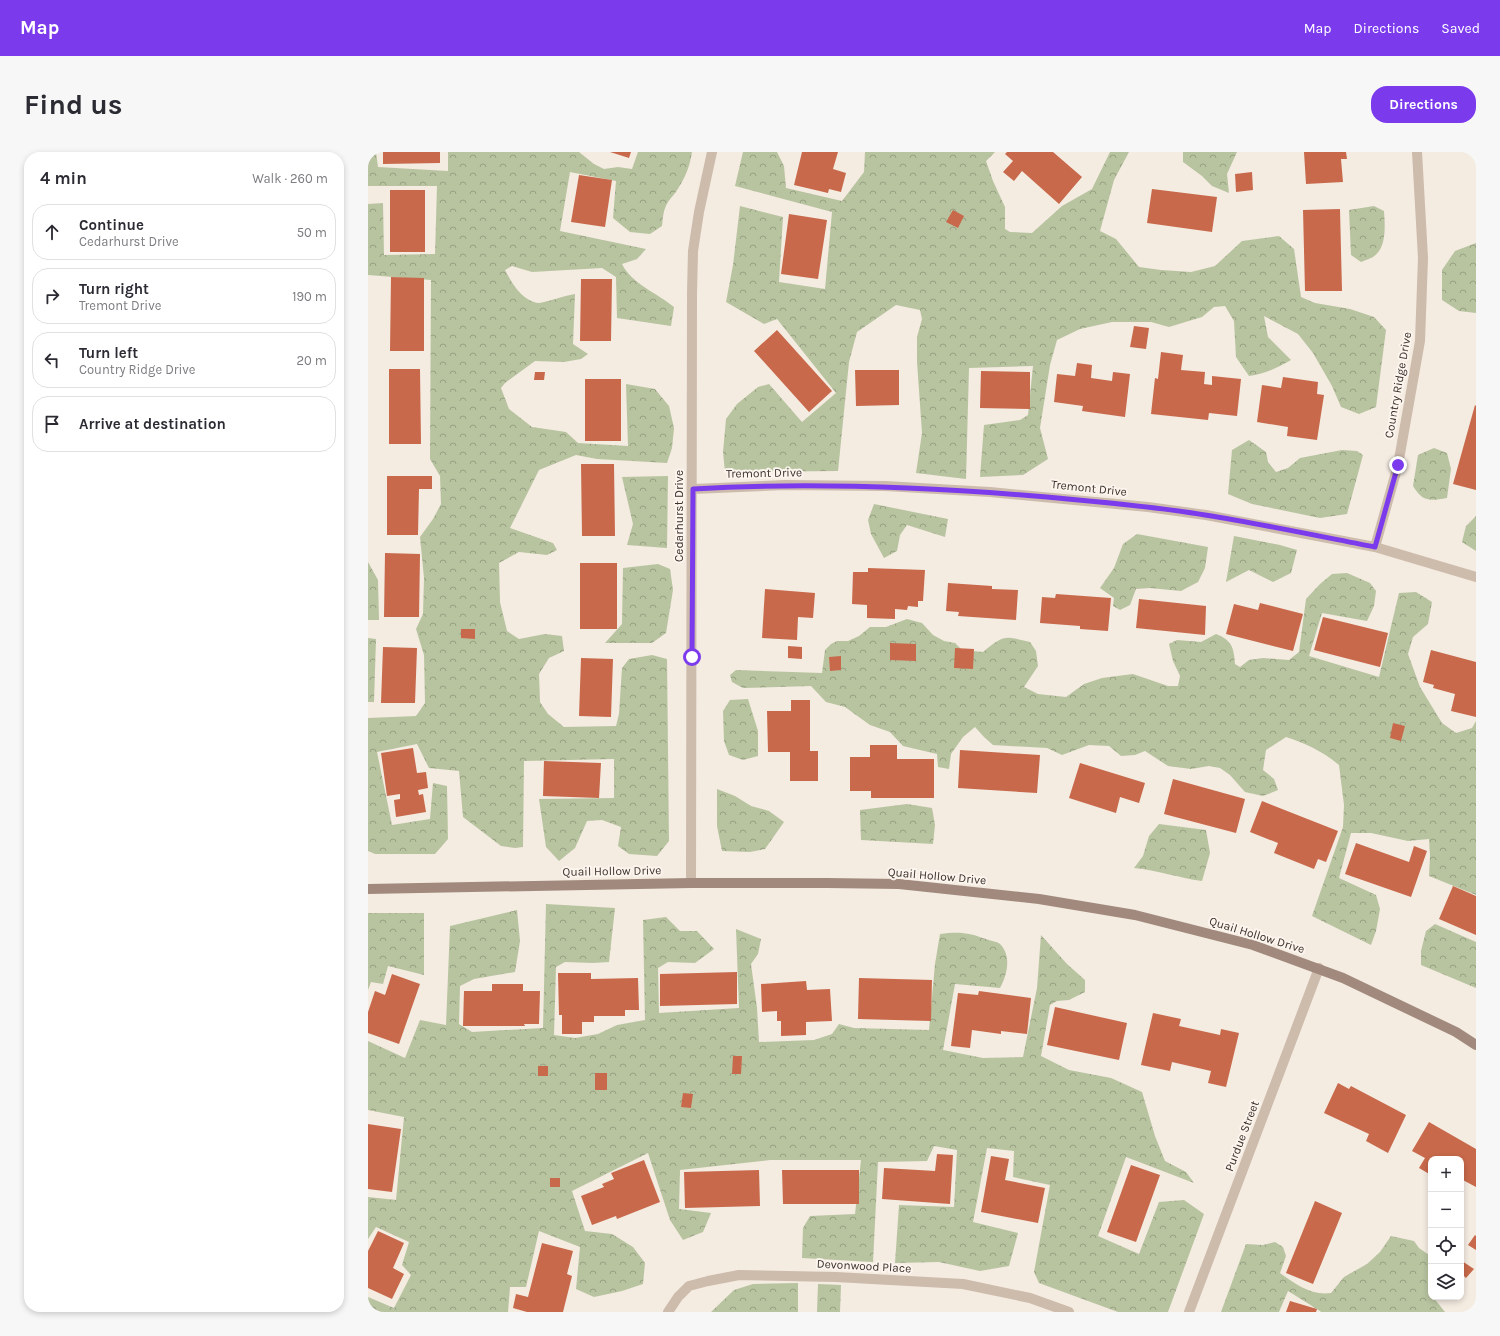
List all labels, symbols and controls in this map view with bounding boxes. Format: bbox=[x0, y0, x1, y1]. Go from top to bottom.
text: Map bbox=[20, 17, 59, 39]
text: Map bbox=[1304, 20, 1332, 37]
text: Directions bbox=[1354, 20, 1419, 37]
text: Saved bbox=[1441, 20, 1480, 37]
button: Directions bbox=[1371, 86, 1476, 123]
text: Find us bbox=[24, 88, 123, 121]
text: 4 min bbox=[40, 168, 87, 188]
text: Walk · 260 m bbox=[252, 171, 328, 186]
text: Continue bbox=[79, 216, 144, 234]
icon: ahead bbox=[41, 221, 63, 243]
text: 50 m bbox=[297, 225, 327, 240]
text: Cedarhurst Drive bbox=[79, 234, 179, 249]
text: Turn right bbox=[79, 280, 149, 298]
icon: right bbox=[41, 285, 63, 307]
text: 190 m bbox=[292, 289, 327, 304]
text: Tremont Drive bbox=[79, 298, 161, 313]
street label: Country Ridge Drive bbox=[1382, 331, 1414, 439]
text: Turn left bbox=[79, 344, 138, 362]
icon: left bbox=[41, 349, 63, 371]
text: 20 m bbox=[297, 353, 327, 368]
text: Country Ridge Drive bbox=[79, 362, 196, 377]
icon: arrive bbox=[41, 413, 63, 435]
text: Arrive at destination bbox=[79, 415, 226, 433]
route end bbox=[1389, 456, 1407, 474]
street label: Tremont Drive bbox=[726, 465, 802, 481]
street label: Cedarhurst Drive bbox=[672, 470, 686, 562]
street label: Tremont Drive bbox=[1050, 477, 1128, 499]
route start bbox=[683, 648, 701, 666]
street label: Quail Hollow Drive bbox=[562, 863, 662, 879]
street label: Quail Hollow Drive bbox=[887, 865, 987, 887]
street label: Quail Hollow Drive bbox=[1208, 914, 1306, 956]
street label: Purdue Street bbox=[1222, 1098, 1262, 1173]
map controls bbox=[1428, 1156, 1464, 1300]
button: + bbox=[1428, 1156, 1464, 1192]
button: − bbox=[1428, 1192, 1464, 1228]
button: locate bbox=[1428, 1228, 1464, 1264]
street label: Devonwood Place bbox=[816, 1257, 912, 1275]
button: layers bbox=[1428, 1264, 1464, 1300]

